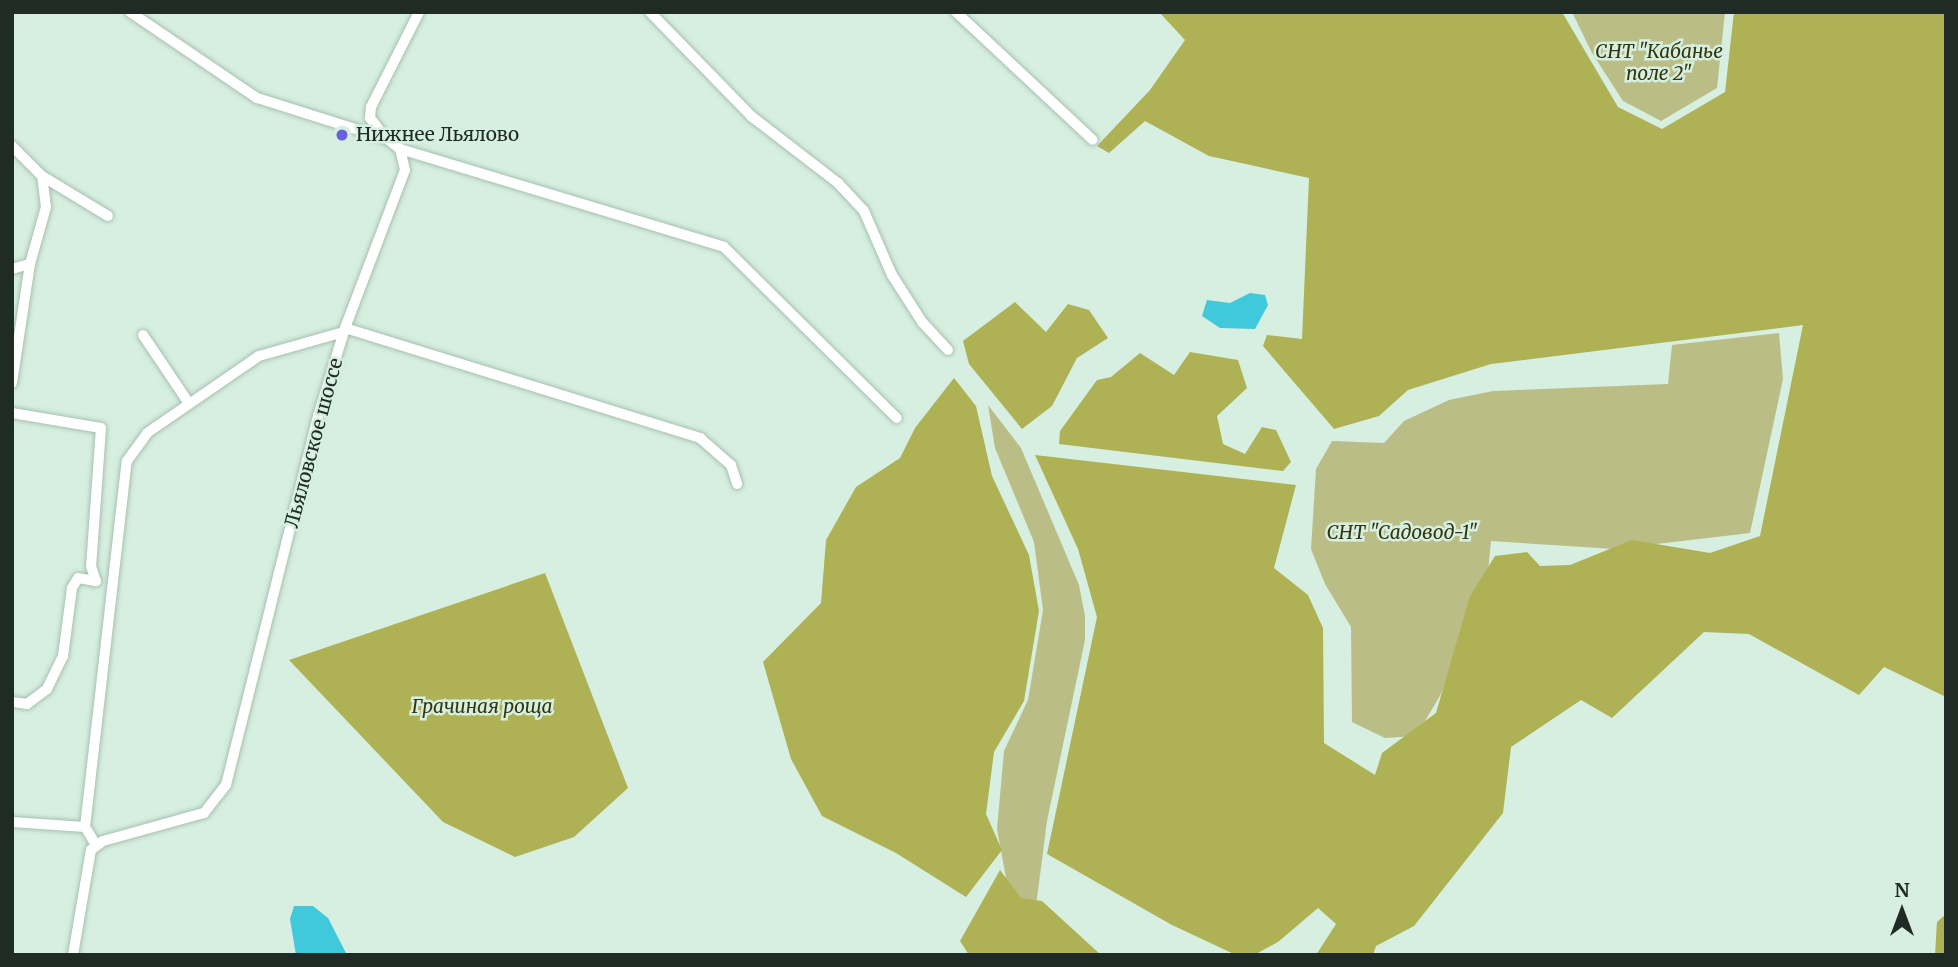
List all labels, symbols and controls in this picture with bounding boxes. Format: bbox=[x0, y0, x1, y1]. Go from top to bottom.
park label: СНТ "Кабанье поле 2" bbox=[1595, 41, 1723, 85]
place label: Нижнее Льялово bbox=[356, 124, 519, 146]
marker: Нижнее Льялово bbox=[334, 127, 350, 143]
street label: Льяловское шоссе bbox=[280, 356, 348, 530]
park label: СНТ "Садовод-1" bbox=[1326, 522, 1478, 544]
park label: Грачиная роща bbox=[412, 696, 552, 718]
north arrow bbox=[1867, 876, 1937, 946]
text: N bbox=[1894, 878, 1910, 902]

